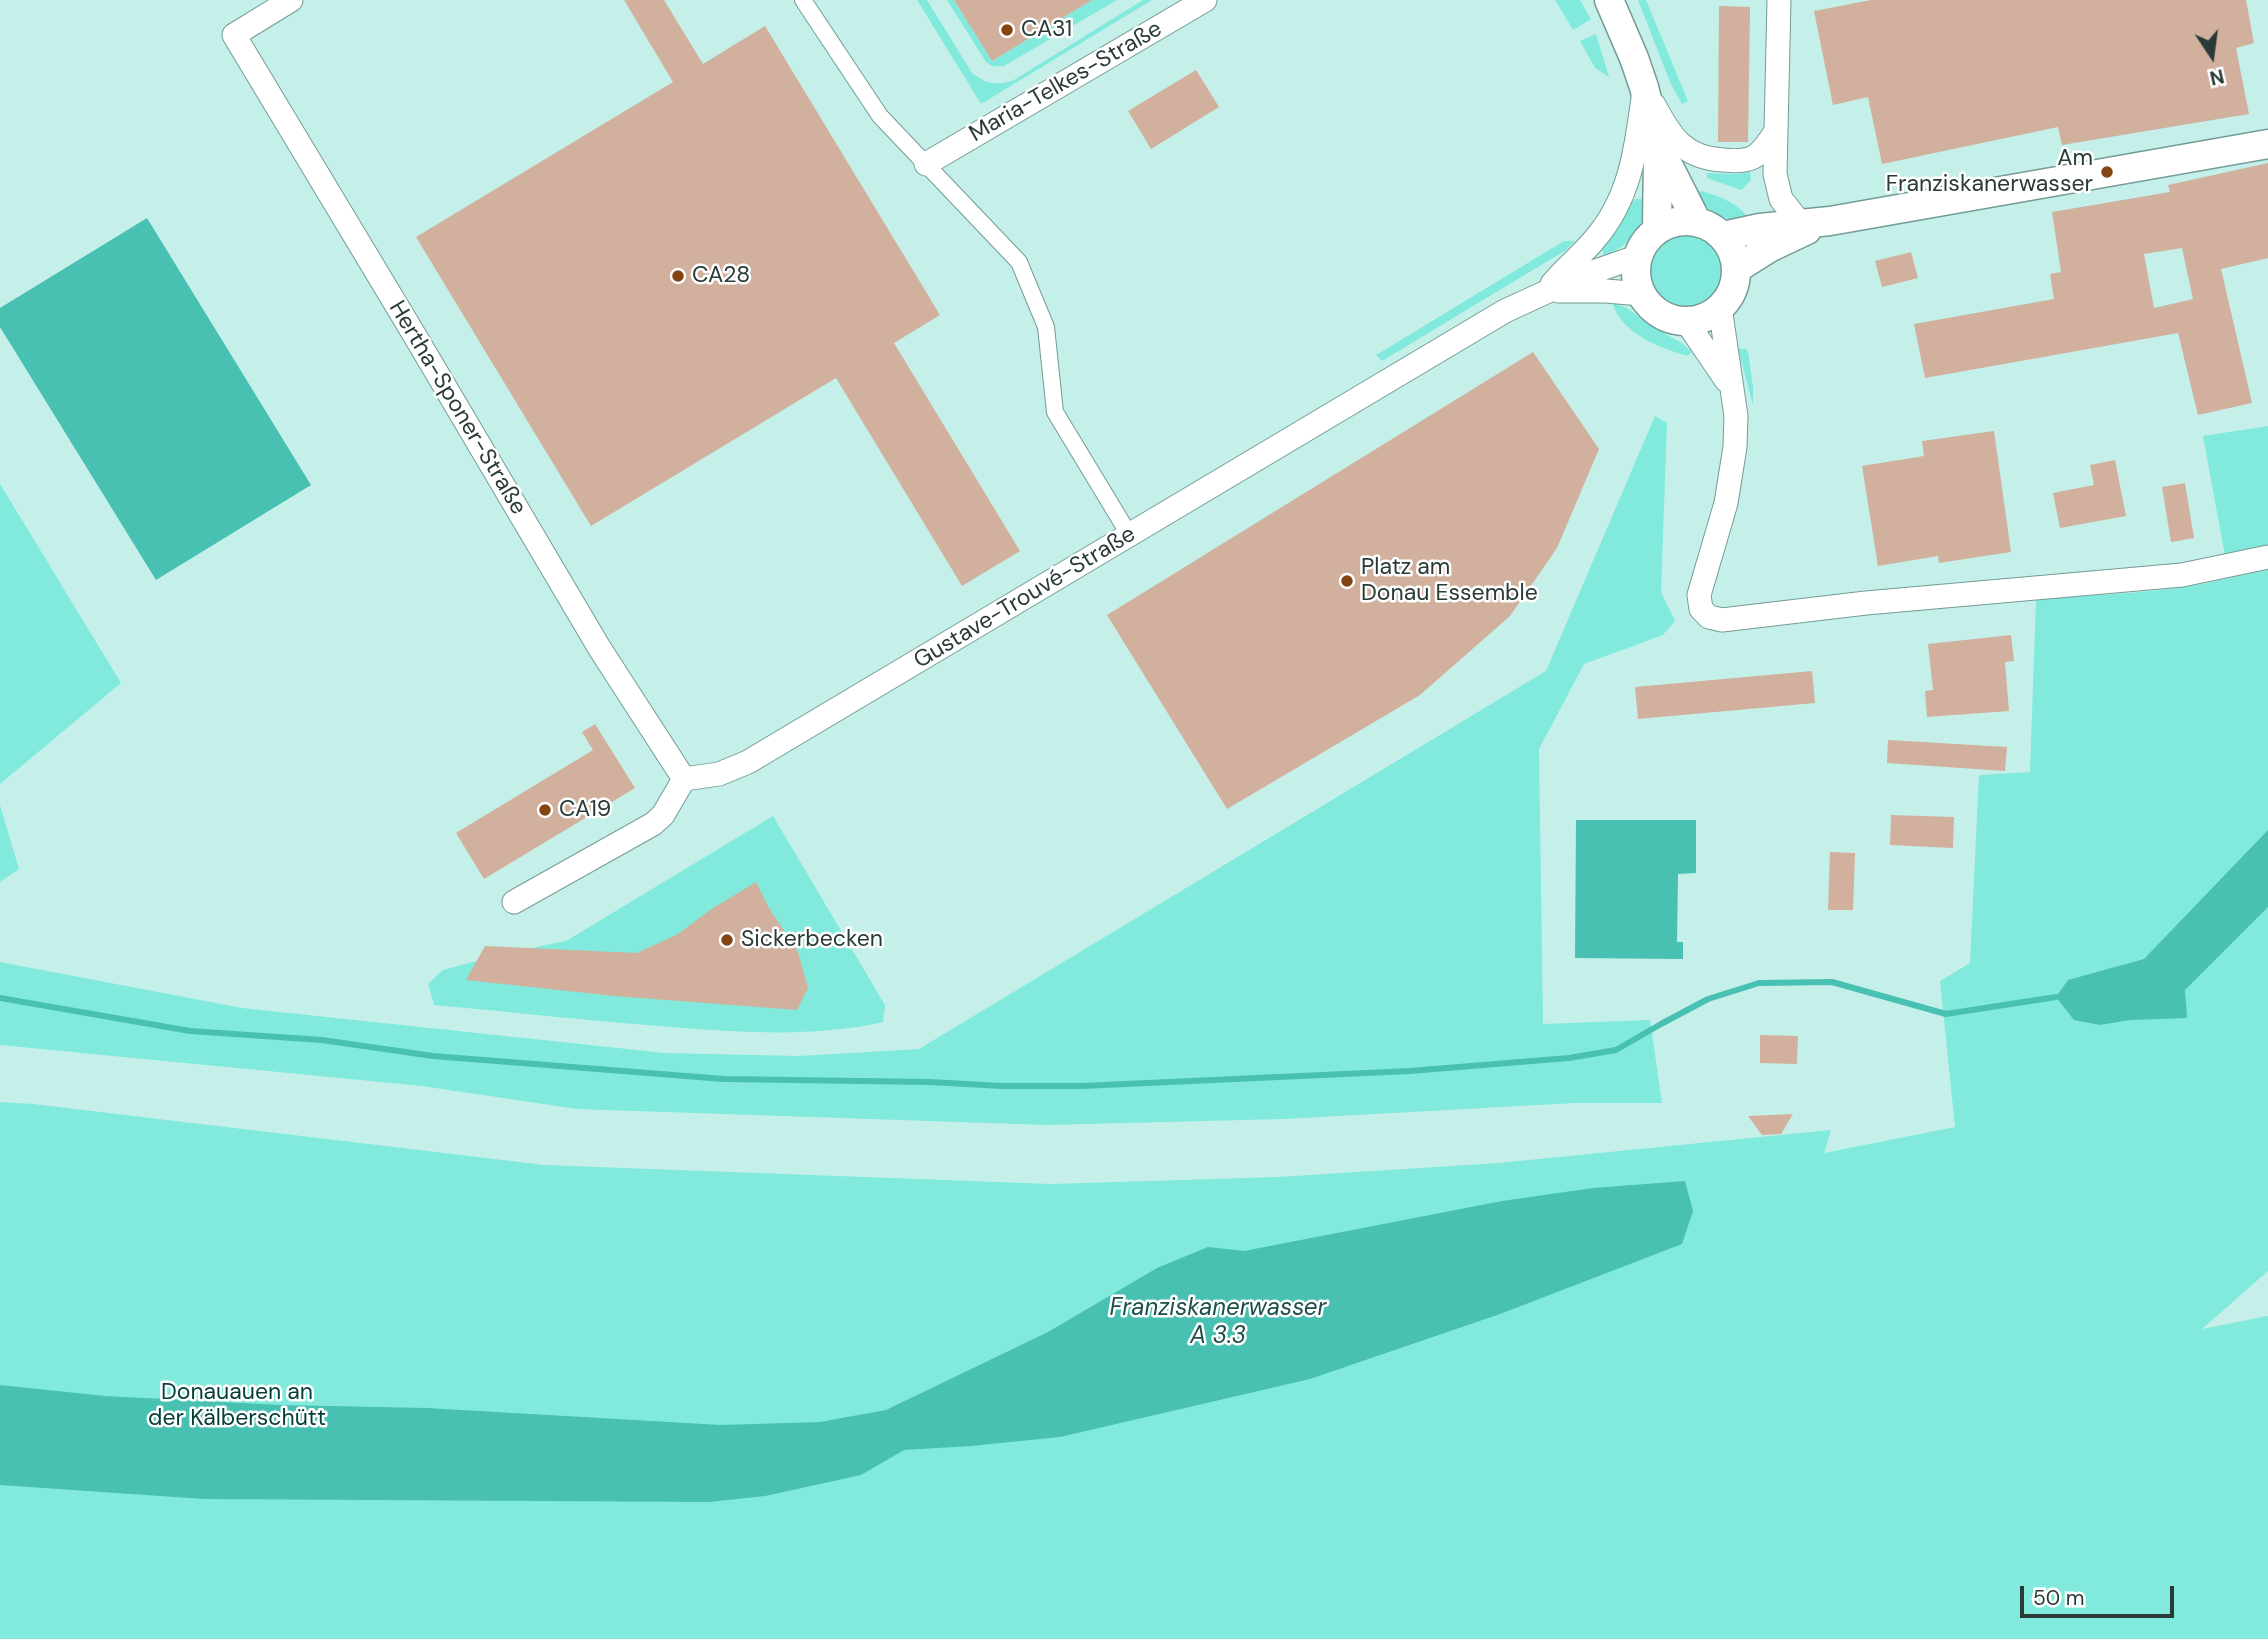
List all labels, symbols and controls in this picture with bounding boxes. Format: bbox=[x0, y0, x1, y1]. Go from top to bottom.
street label: Maria-Telkes-Straße bbox=[965, 16, 1167, 148]
place label: CA31 bbox=[1021, 16, 1072, 44]
north arrow bbox=[2177, 21, 2247, 91]
marker: CA31 bbox=[999, 22, 1015, 38]
text: N bbox=[2207, 63, 2226, 91]
place label: Am Franziskanerwasser bbox=[1886, 145, 2093, 199]
marker: Am Franziskanerwasser bbox=[2099, 164, 2115, 180]
place label: CA28 bbox=[692, 262, 750, 290]
marker: CA28 bbox=[670, 268, 686, 284]
street label: Hertha-Sponer-Straße bbox=[382, 296, 532, 520]
street label: Gustave-Trouvé-Straße bbox=[909, 521, 1141, 675]
place label: Platz am Donau Essemble bbox=[1361, 554, 1538, 608]
marker: Platz am Donau Essemble bbox=[1339, 573, 1355, 589]
place label: CA19 bbox=[559, 796, 611, 824]
marker: CA19 bbox=[537, 802, 553, 818]
place label: Sickerbecken bbox=[741, 926, 883, 954]
marker: Sickerbecken bbox=[719, 932, 735, 948]
water label: Franziskanerwasser A 3.3 bbox=[1110, 1295, 1326, 1351]
park label: Donauauen an der Kälberschütt bbox=[148, 1379, 326, 1433]
scale bar bbox=[2023, 1572, 2177, 1616]
text: 50 m bbox=[2033, 1584, 2084, 1612]

